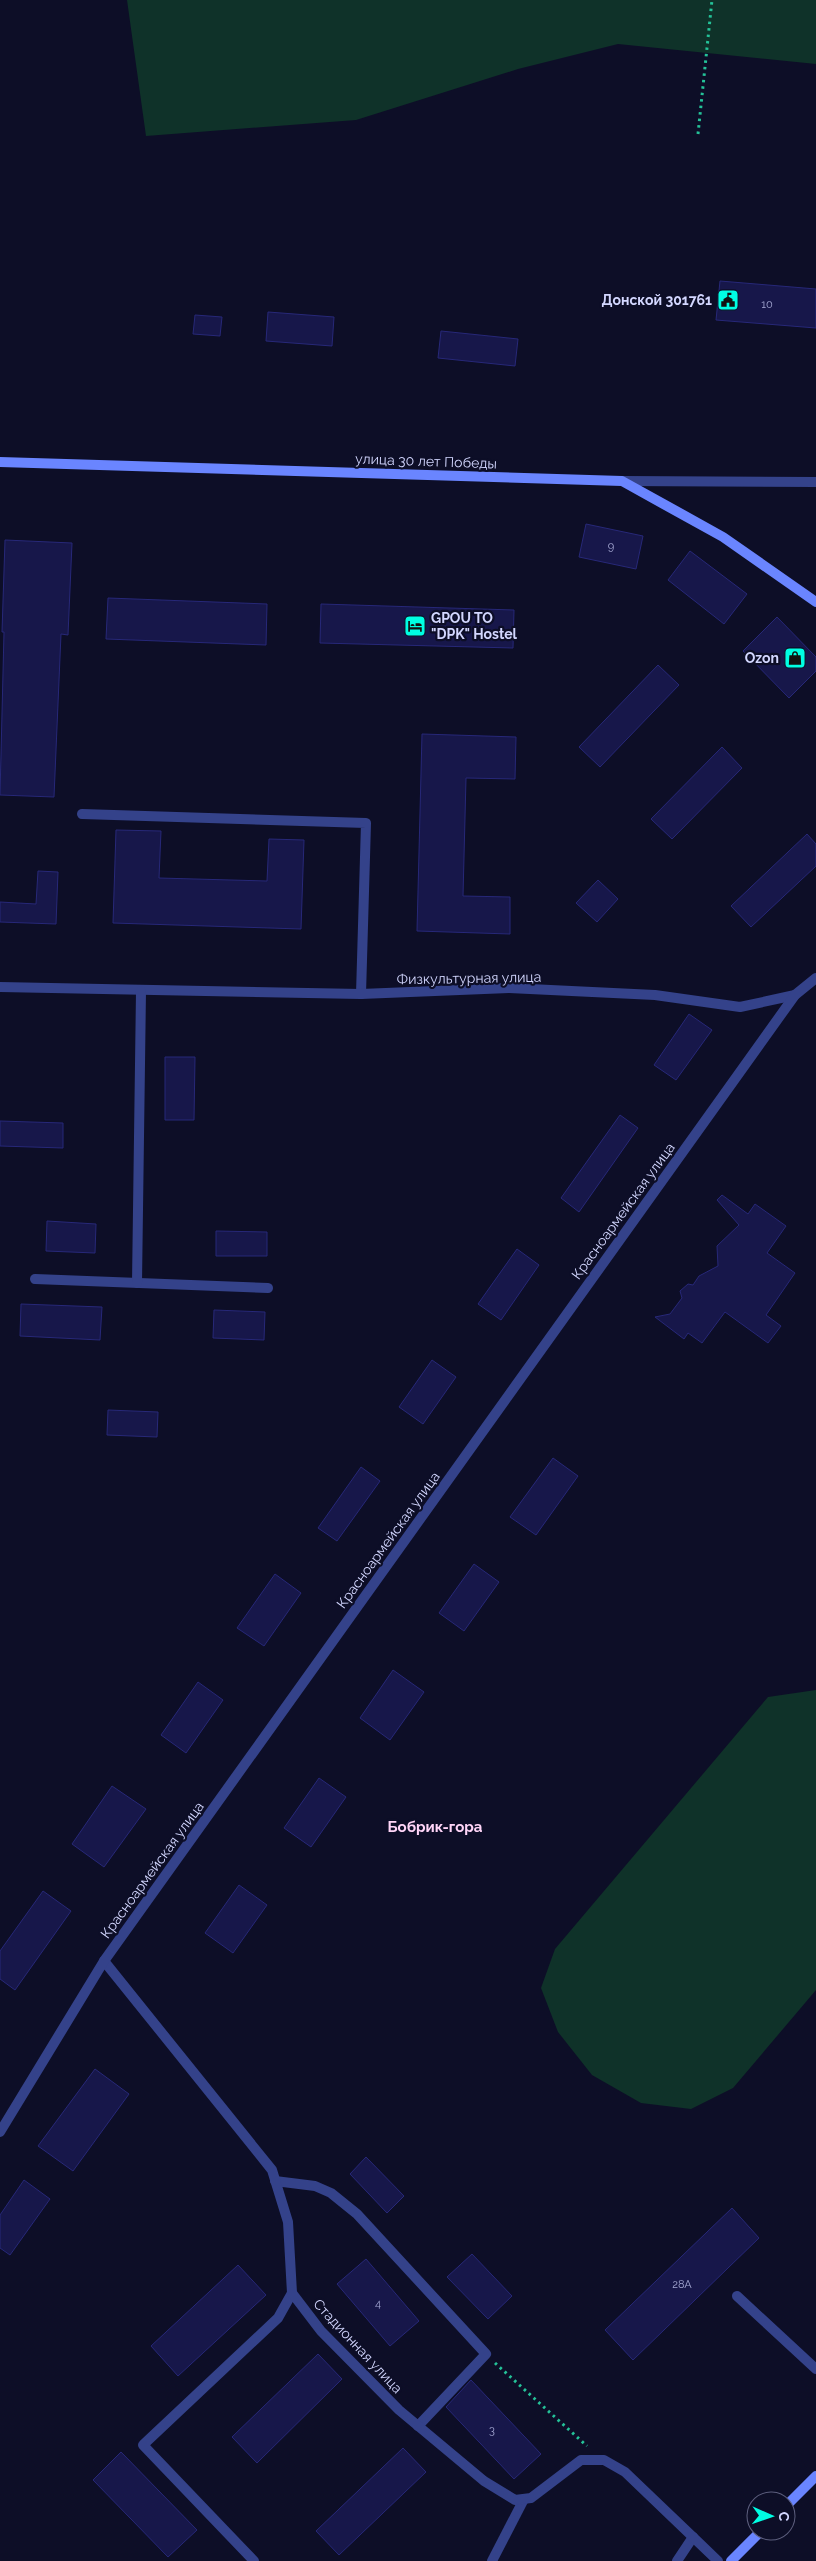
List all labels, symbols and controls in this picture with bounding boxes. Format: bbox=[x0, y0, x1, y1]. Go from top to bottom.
public building icon: Донской 301761 bbox=[716, 288, 740, 312]
place label: Донской 301761 bbox=[602, 292, 712, 308]
house number: 10 bbox=[761, 298, 773, 311]
street label: улица 30 лет Победы bbox=[355, 451, 497, 471]
house number: 9 bbox=[608, 540, 614, 553]
place label: GPOU TO "DPK" Hostel bbox=[431, 610, 518, 642]
hotel icon: GPOU TO "DPK" Hostel bbox=[403, 614, 427, 638]
shop icon: Ozon bbox=[783, 646, 807, 670]
place label: Ozon bbox=[745, 650, 779, 666]
street label: Физкультурная улица bbox=[397, 969, 541, 987]
street label: Красноармейская улица bbox=[568, 1140, 678, 1282]
street label: Красноармейская улица bbox=[333, 1469, 443, 1611]
street label: Красноармейская улица bbox=[97, 1799, 207, 1941]
district label: Бобрик-гора bbox=[388, 1818, 483, 1836]
house number: 28А bbox=[672, 2278, 692, 2291]
street label: Стадионная улица bbox=[310, 2296, 406, 2396]
house number: 4 bbox=[375, 2297, 381, 2310]
house number: 3 bbox=[489, 2424, 495, 2437]
north arrow bbox=[746, 2491, 796, 2541]
text: С bbox=[776, 2511, 792, 2522]

